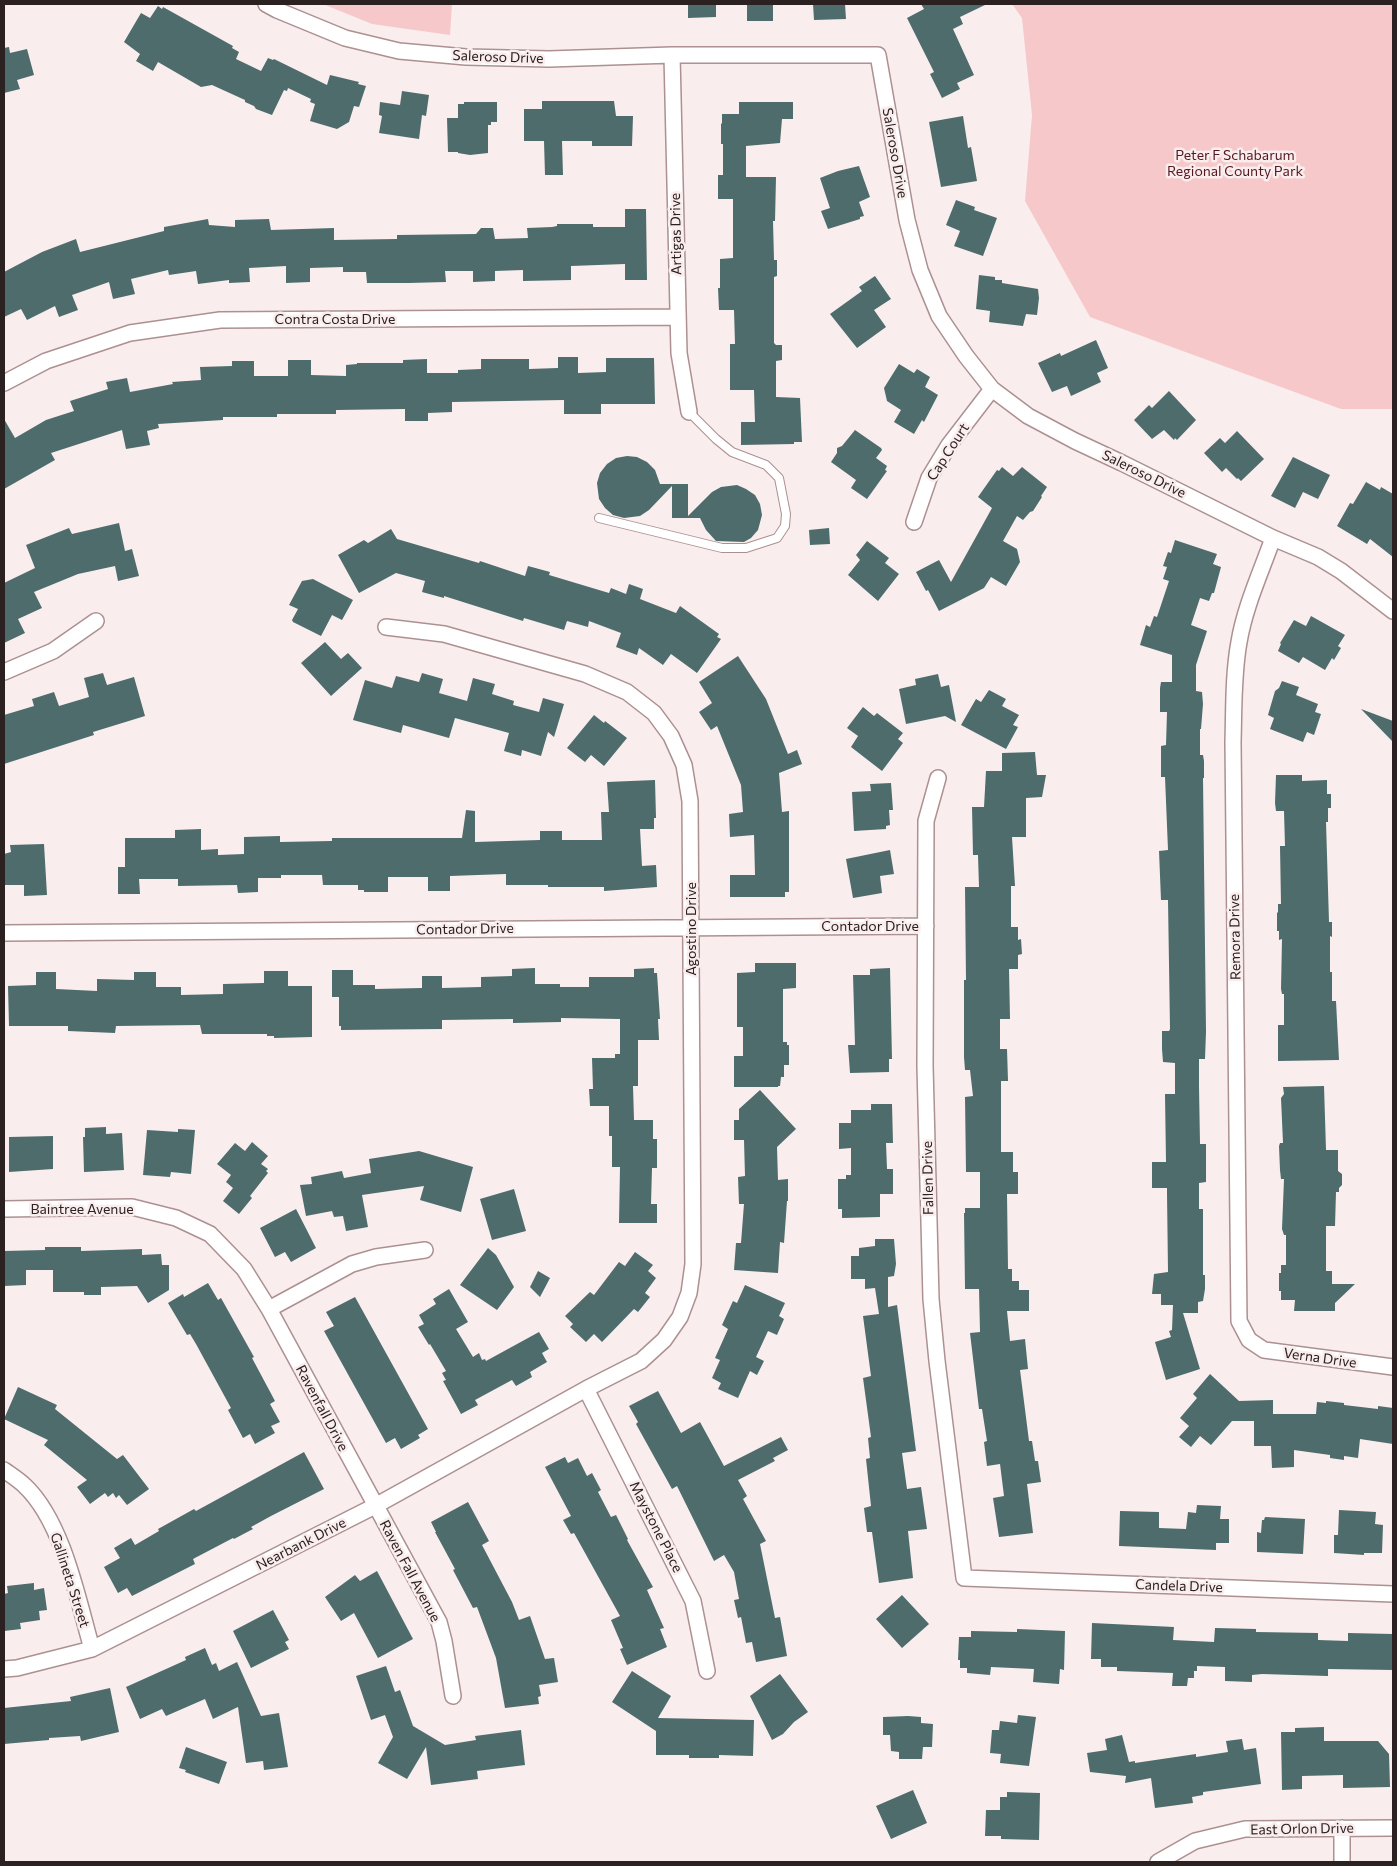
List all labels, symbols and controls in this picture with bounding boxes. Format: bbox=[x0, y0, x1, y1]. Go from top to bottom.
street label: Saleroso Drive bbox=[452, 47, 544, 67]
street label: Saleroso Drive bbox=[879, 107, 911, 199]
park label: Peter F Schabarum Regional County Park bbox=[1167, 147, 1303, 180]
street label: Artigas Drive bbox=[667, 193, 685, 275]
street label: Contra Costa Drive bbox=[275, 311, 395, 327]
street label: Cap Court bbox=[923, 420, 973, 484]
street label: Saleroso Drive bbox=[1099, 446, 1189, 502]
street label: Agostino Drive bbox=[683, 882, 699, 976]
street label: Remora Drive bbox=[1226, 894, 1244, 980]
street label: Contador Drive bbox=[821, 918, 919, 934]
street label: Contador Drive bbox=[416, 920, 514, 938]
street label: Fallen Drive bbox=[919, 1141, 937, 1215]
street label: Baintree Avenue bbox=[30, 1201, 134, 1217]
street label: Verna Drive bbox=[1282, 1345, 1358, 1371]
street label: Ravenfall Drive bbox=[292, 1362, 352, 1454]
street label: Maystone Place bbox=[626, 1479, 686, 1575]
street label: Nearbank Drive bbox=[253, 1514, 349, 1574]
street label: Raven Fall Avenue bbox=[376, 1517, 444, 1625]
street label: Gallineta Street bbox=[47, 1530, 93, 1630]
street label: Candela Drive bbox=[1135, 1576, 1223, 1596]
street label: East Orlon Drive bbox=[1250, 1820, 1354, 1838]

